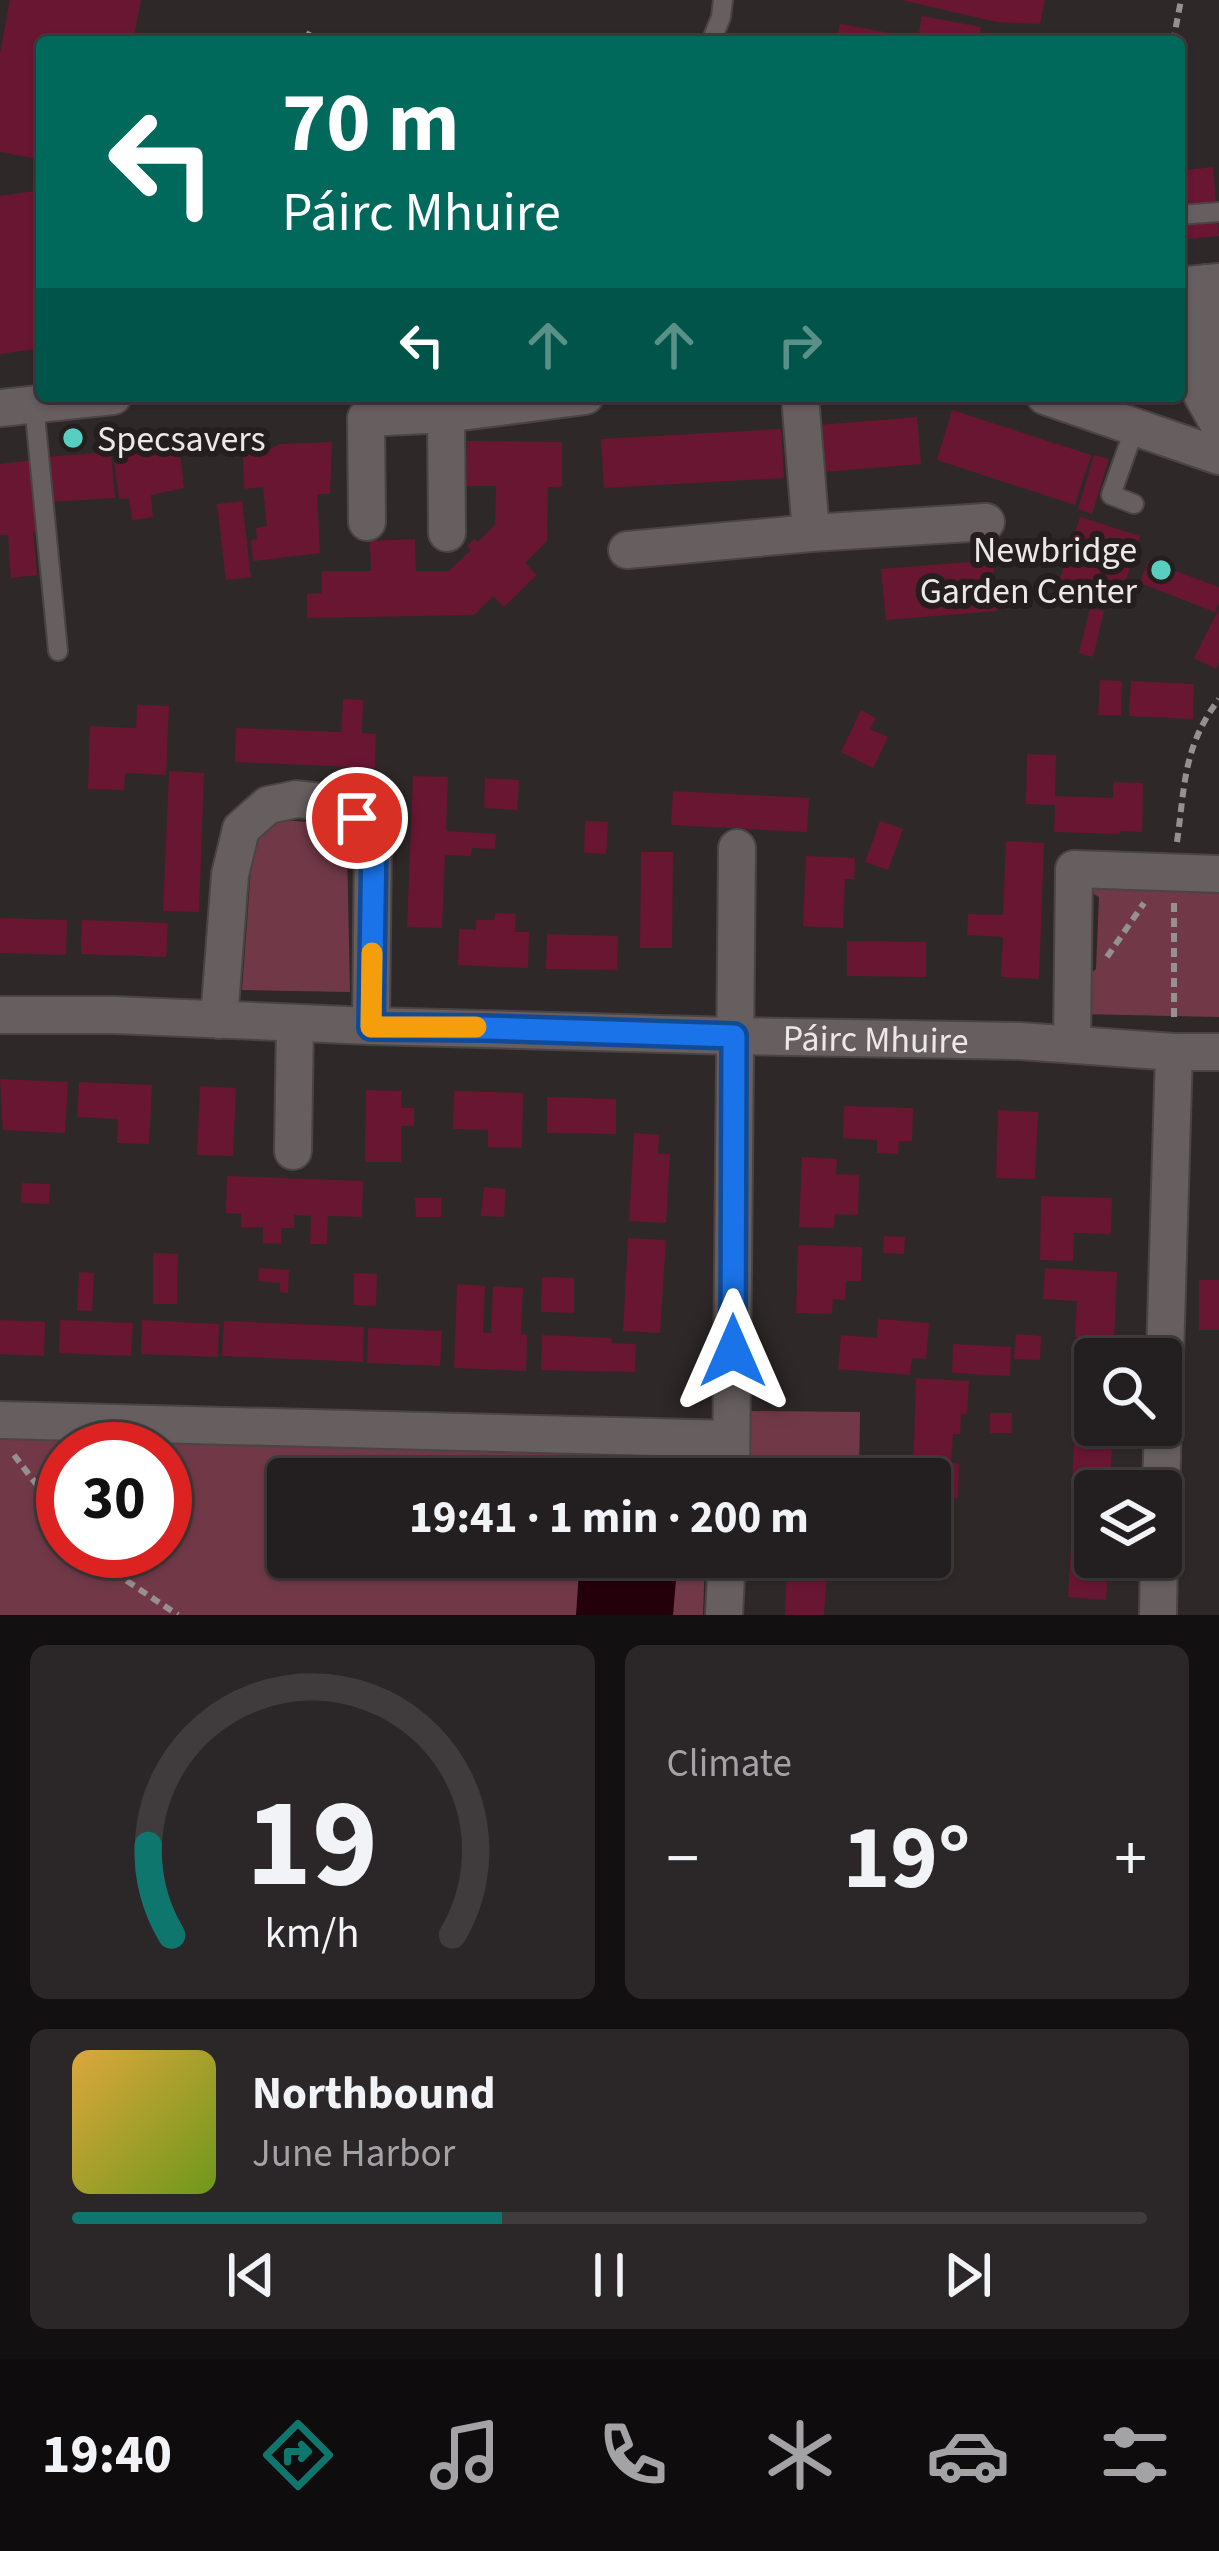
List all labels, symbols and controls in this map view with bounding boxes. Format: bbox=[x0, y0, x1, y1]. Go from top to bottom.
text: 70 m bbox=[282, 64, 460, 184]
icon: left bbox=[84, 84, 240, 240]
text: Páirc Mhuire bbox=[282, 175, 561, 252]
icon: left bbox=[389, 312, 455, 378]
icon: ahead bbox=[515, 312, 581, 378]
icon: ahead bbox=[641, 312, 707, 378]
icon: right bbox=[767, 312, 833, 378]
place label: Specsavers bbox=[97, 414, 266, 465]
marker: Specsavers bbox=[60, 425, 86, 451]
place label: Newbridge Garden Center bbox=[920, 525, 1138, 617]
marker: Newbridge Garden Center bbox=[1148, 557, 1174, 583]
pin bbox=[306, 767, 408, 869]
icon: arrive bbox=[324, 785, 390, 851]
street label: Páirc Mhuire bbox=[782, 1013, 969, 1067]
position arrow bbox=[670, 1288, 796, 1414]
map controls bbox=[1074, 1338, 1182, 1578]
button: search bbox=[1074, 1338, 1182, 1446]
speed limit sign: 30 bbox=[36, 1422, 192, 1578]
button: layers bbox=[1074, 1470, 1182, 1578]
text: 19:41 · 1 min · 200 m bbox=[409, 1486, 809, 1550]
text: Climate bbox=[667, 1736, 792, 1792]
text: 19 bbox=[246, 1756, 378, 1934]
text: 19° bbox=[843, 1795, 971, 1923]
text: − bbox=[667, 1812, 699, 1906]
text: + bbox=[1114, 1812, 1147, 1906]
text: km/h bbox=[265, 1903, 360, 1964]
text: Northbound bbox=[252, 2062, 496, 2126]
text: June Harbor bbox=[252, 2126, 455, 2182]
icon: previous bbox=[218, 2242, 284, 2308]
icon: pause bbox=[576, 2242, 642, 2308]
icon: next bbox=[935, 2242, 1001, 2308]
icon: directions bbox=[256, 2413, 340, 2497]
icon: music bbox=[423, 2413, 507, 2497]
icon: phone bbox=[591, 2413, 675, 2497]
icon: climate bbox=[758, 2413, 842, 2497]
icon: car bbox=[926, 2413, 1010, 2497]
icon: filters bbox=[1093, 2413, 1177, 2497]
text: 19:40 bbox=[42, 2417, 172, 2494]

